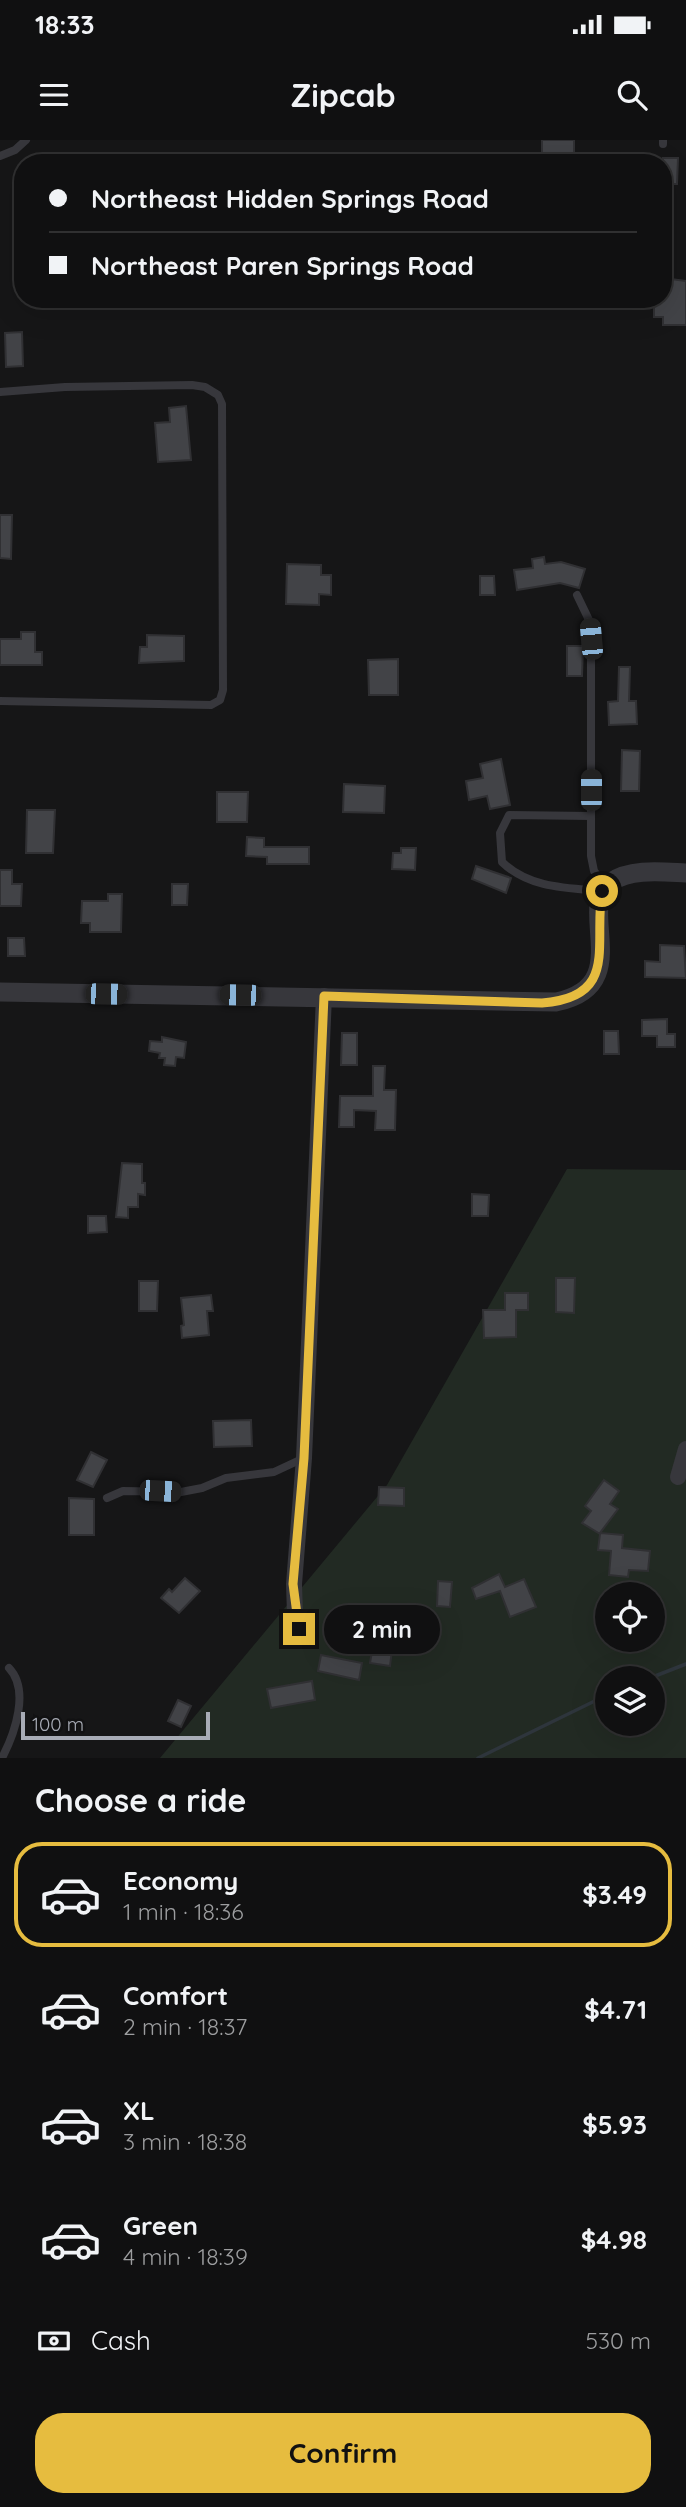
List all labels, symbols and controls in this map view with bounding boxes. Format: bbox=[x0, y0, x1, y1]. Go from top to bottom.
text: 18:33 bbox=[35, 8, 94, 41]
text: Zipcab bbox=[290, 75, 396, 115]
icon: menu bbox=[35, 76, 73, 114]
icon: search bbox=[613, 76, 651, 114]
text: Northeast Hidden Springs Road bbox=[91, 182, 489, 215]
text: Northeast Paren Springs Road bbox=[91, 249, 474, 282]
car bbox=[579, 617, 604, 661]
car bbox=[581, 769, 602, 811]
route start bbox=[586, 875, 618, 907]
car bbox=[85, 983, 128, 1005]
car bbox=[219, 984, 262, 1006]
car bbox=[139, 1479, 182, 1503]
map controls bbox=[595, 1582, 665, 1736]
button: locate bbox=[595, 1582, 665, 1652]
callout: 2 min bbox=[324, 1604, 439, 1654]
route end bbox=[283, 1613, 315, 1645]
text: 2 min bbox=[352, 1615, 412, 1644]
button: layers bbox=[595, 1666, 665, 1736]
scale bar bbox=[21, 1709, 210, 1741]
text: 100 m bbox=[32, 1712, 84, 1736]
text: Choose a ride bbox=[35, 1780, 247, 1820]
icon: car bbox=[39, 1863, 102, 1926]
text: Economy bbox=[123, 1864, 238, 1897]
text: $3.49 bbox=[582, 1878, 647, 1911]
text: 1 min · 18:36 bbox=[123, 1897, 244, 1926]
icon: car bbox=[39, 1978, 102, 2041]
text: Comfort bbox=[123, 1979, 228, 2012]
text: $4.71 bbox=[584, 1993, 647, 2026]
text: 2 min · 18:37 bbox=[123, 2012, 247, 2041]
icon: car bbox=[39, 2093, 102, 2156]
text: XL bbox=[123, 2094, 155, 2127]
text: $5.93 bbox=[582, 2108, 647, 2141]
text: 3 min · 18:38 bbox=[123, 2127, 247, 2156]
icon: car bbox=[39, 2208, 102, 2271]
text: Green bbox=[123, 2209, 198, 2242]
text: $4.98 bbox=[581, 2223, 647, 2256]
text: 4 min · 18:39 bbox=[123, 2242, 248, 2271]
icon: cash bbox=[35, 2322, 73, 2360]
text: Cash bbox=[91, 2324, 151, 2357]
text: 530 m bbox=[585, 2326, 651, 2355]
button: Confirm bbox=[35, 2413, 651, 2493]

